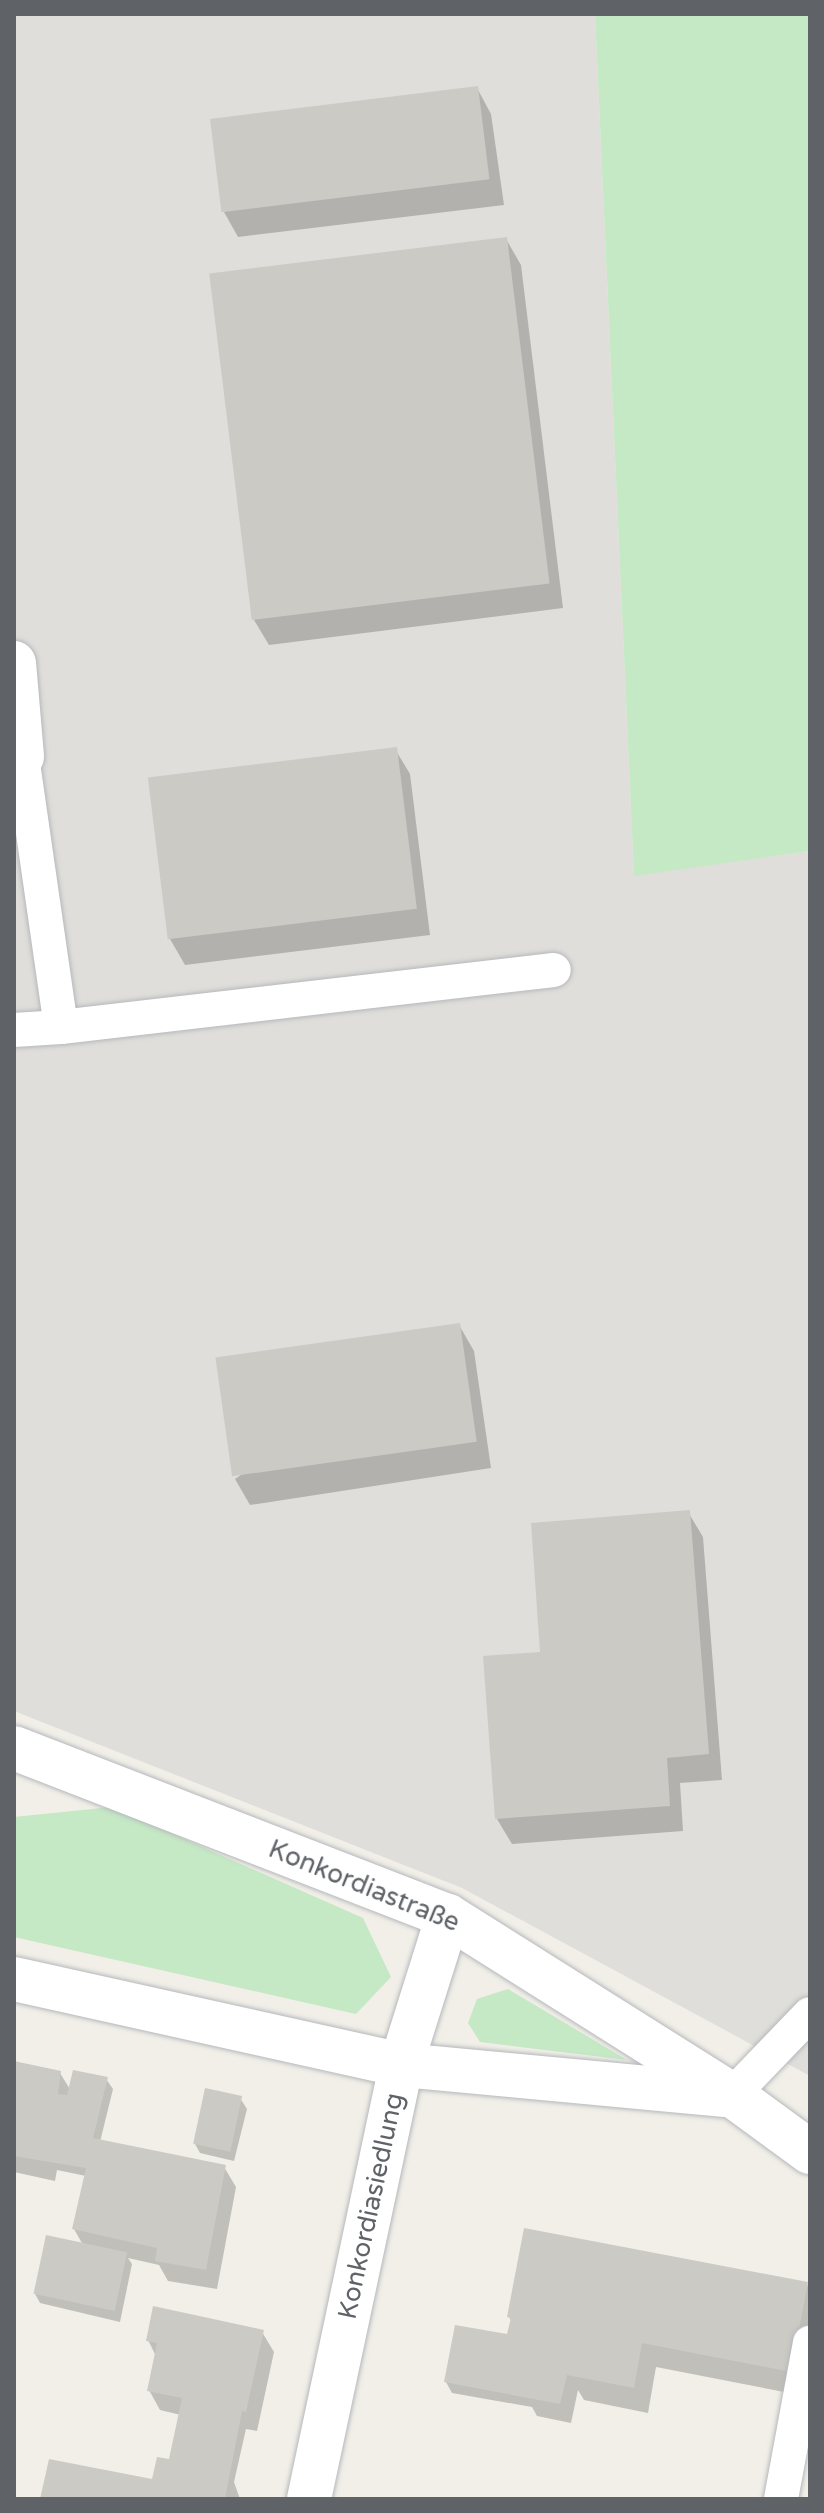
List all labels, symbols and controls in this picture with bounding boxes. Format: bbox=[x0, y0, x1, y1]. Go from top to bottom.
street label: Konkordiastraße bbox=[264, 1833, 464, 1939]
street label: Konkordiasiedlung bbox=[332, 2090, 410, 2322]

